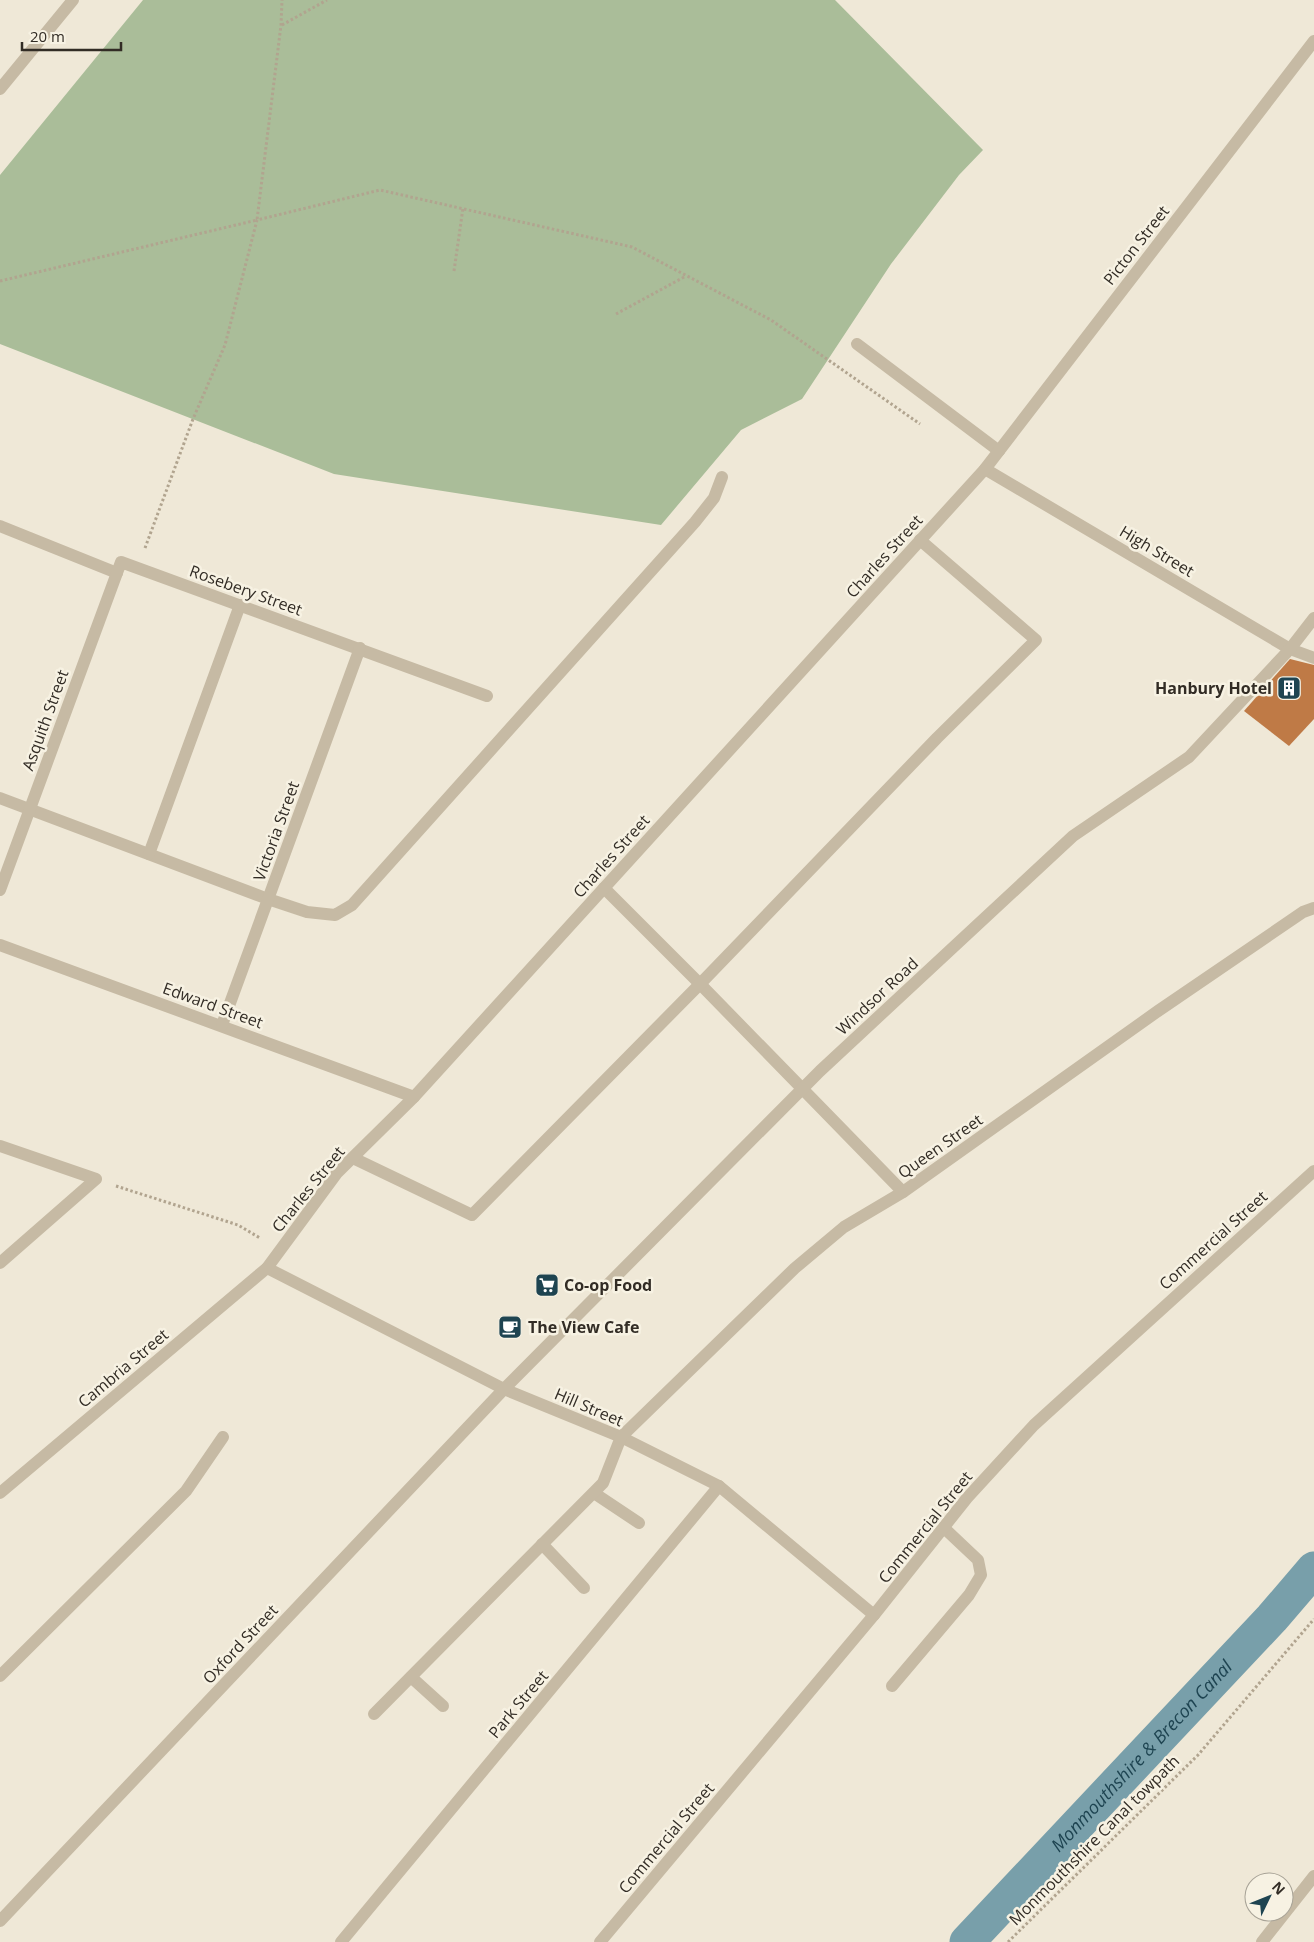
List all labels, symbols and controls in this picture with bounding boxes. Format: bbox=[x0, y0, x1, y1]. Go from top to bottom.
scale bar bbox=[22, 20, 121, 52]
text: 20 m bbox=[30, 26, 65, 46]
street label: Picton Street bbox=[1098, 200, 1174, 289]
street label: Charles Street bbox=[841, 509, 927, 602]
street label: High Street bbox=[1116, 520, 1199, 582]
street label: Rosebery Street bbox=[187, 559, 306, 621]
street label: Asquith Street bbox=[17, 666, 74, 773]
building icon: Hanbury Hotel bbox=[1276, 675, 1302, 701]
place label: Hanbury Hotel bbox=[1155, 677, 1272, 699]
street label: Victoria Street bbox=[248, 778, 304, 884]
street label: Charles Street bbox=[568, 809, 654, 902]
street label: Windsor Road bbox=[831, 952, 923, 1040]
street label: Edward Street bbox=[160, 977, 266, 1033]
street label: Queen Street bbox=[893, 1108, 987, 1183]
street label: Charles Street bbox=[266, 1141, 350, 1237]
street label: Commercial Street bbox=[1154, 1185, 1272, 1294]
supermarket icon: Co-op Food bbox=[534, 1272, 560, 1298]
place label: Co-op Food bbox=[564, 1274, 652, 1296]
cafe icon: The View Cafe bbox=[497, 1314, 523, 1340]
place label: The View Cafe bbox=[528, 1316, 639, 1338]
street label: Cambria Street bbox=[73, 1323, 173, 1412]
street label: Hill Street bbox=[551, 1383, 627, 1431]
street label: Commercial Street bbox=[873, 1466, 977, 1588]
street label: Oxford Street bbox=[198, 1599, 283, 1688]
water label: Monmouthshire & Brecon Canal bbox=[1045, 1654, 1237, 1857]
street label: Park Street bbox=[483, 1665, 553, 1743]
street label: Monmouthshire Canal towpath bbox=[1004, 1750, 1184, 1930]
street label: Commercial Street bbox=[613, 1778, 719, 1898]
north arrow bbox=[1244, 1872, 1294, 1922]
text: N bbox=[1268, 1877, 1290, 1898]

